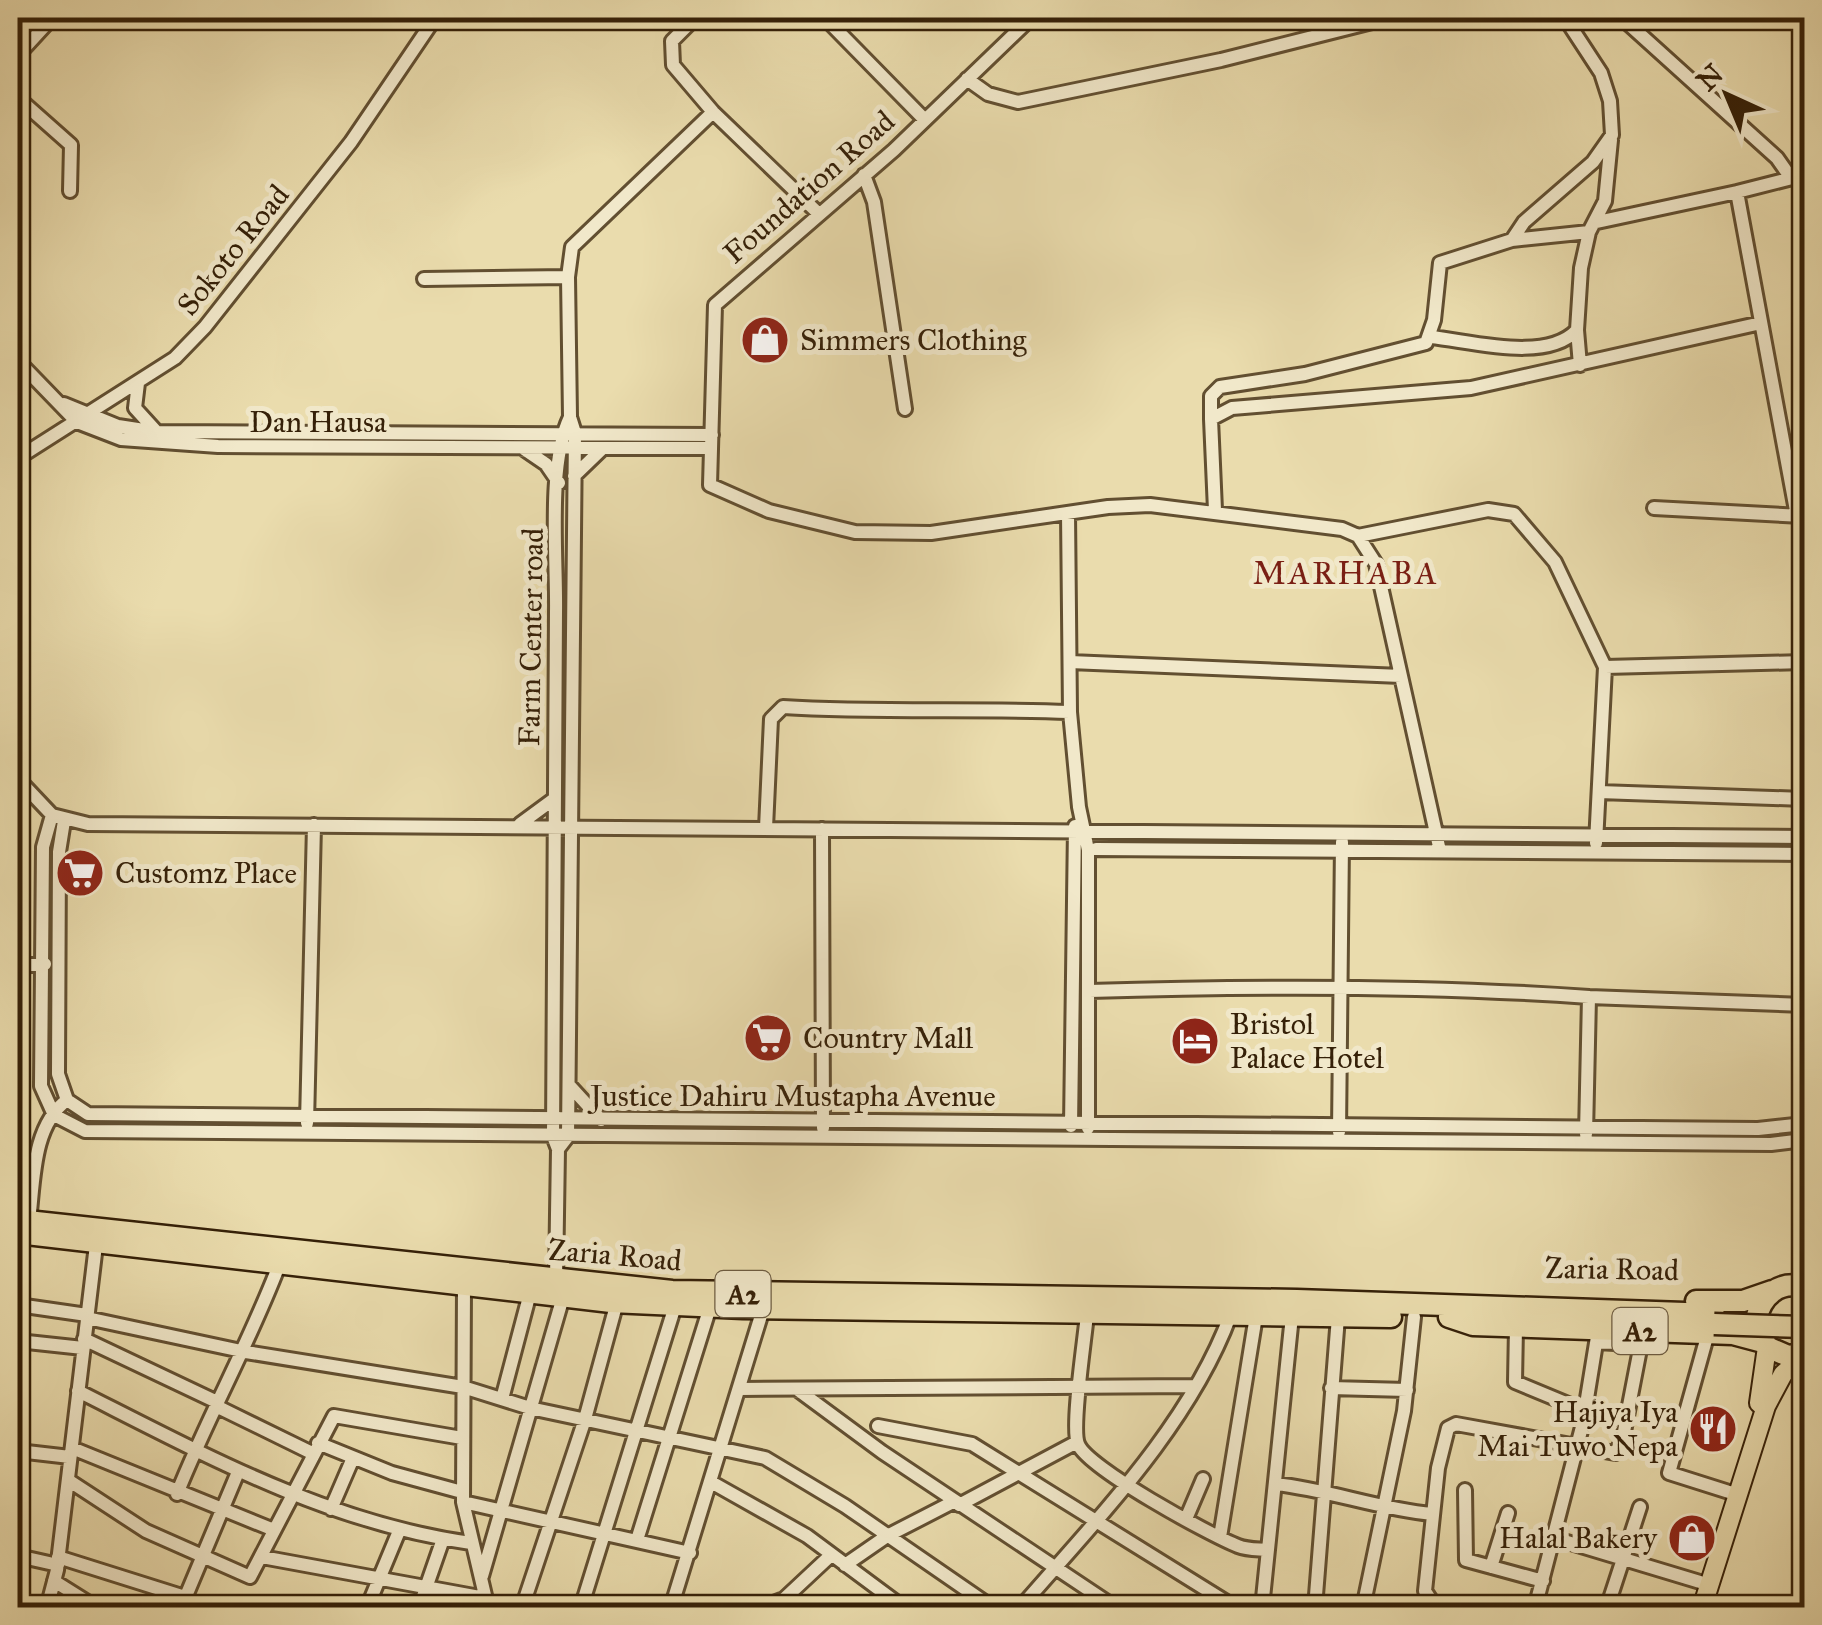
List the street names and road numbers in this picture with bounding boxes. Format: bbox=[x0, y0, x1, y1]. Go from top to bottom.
street label: Foundation Road bbox=[716, 103, 902, 271]
street label: Sokoto Road bbox=[169, 177, 297, 323]
street label: Dan Hausa bbox=[249, 404, 387, 440]
street label: Farm Center road bbox=[511, 527, 551, 747]
street label: Justice Dahiru Mustapha Avenue bbox=[587, 1078, 996, 1114]
street label: Zaria Road bbox=[547, 1231, 683, 1279]
street label: Zaria Road bbox=[1545, 1250, 1679, 1288]
road number: A2 bbox=[716, 1271, 770, 1317]
road number: A2 bbox=[1612, 1308, 1668, 1354]

